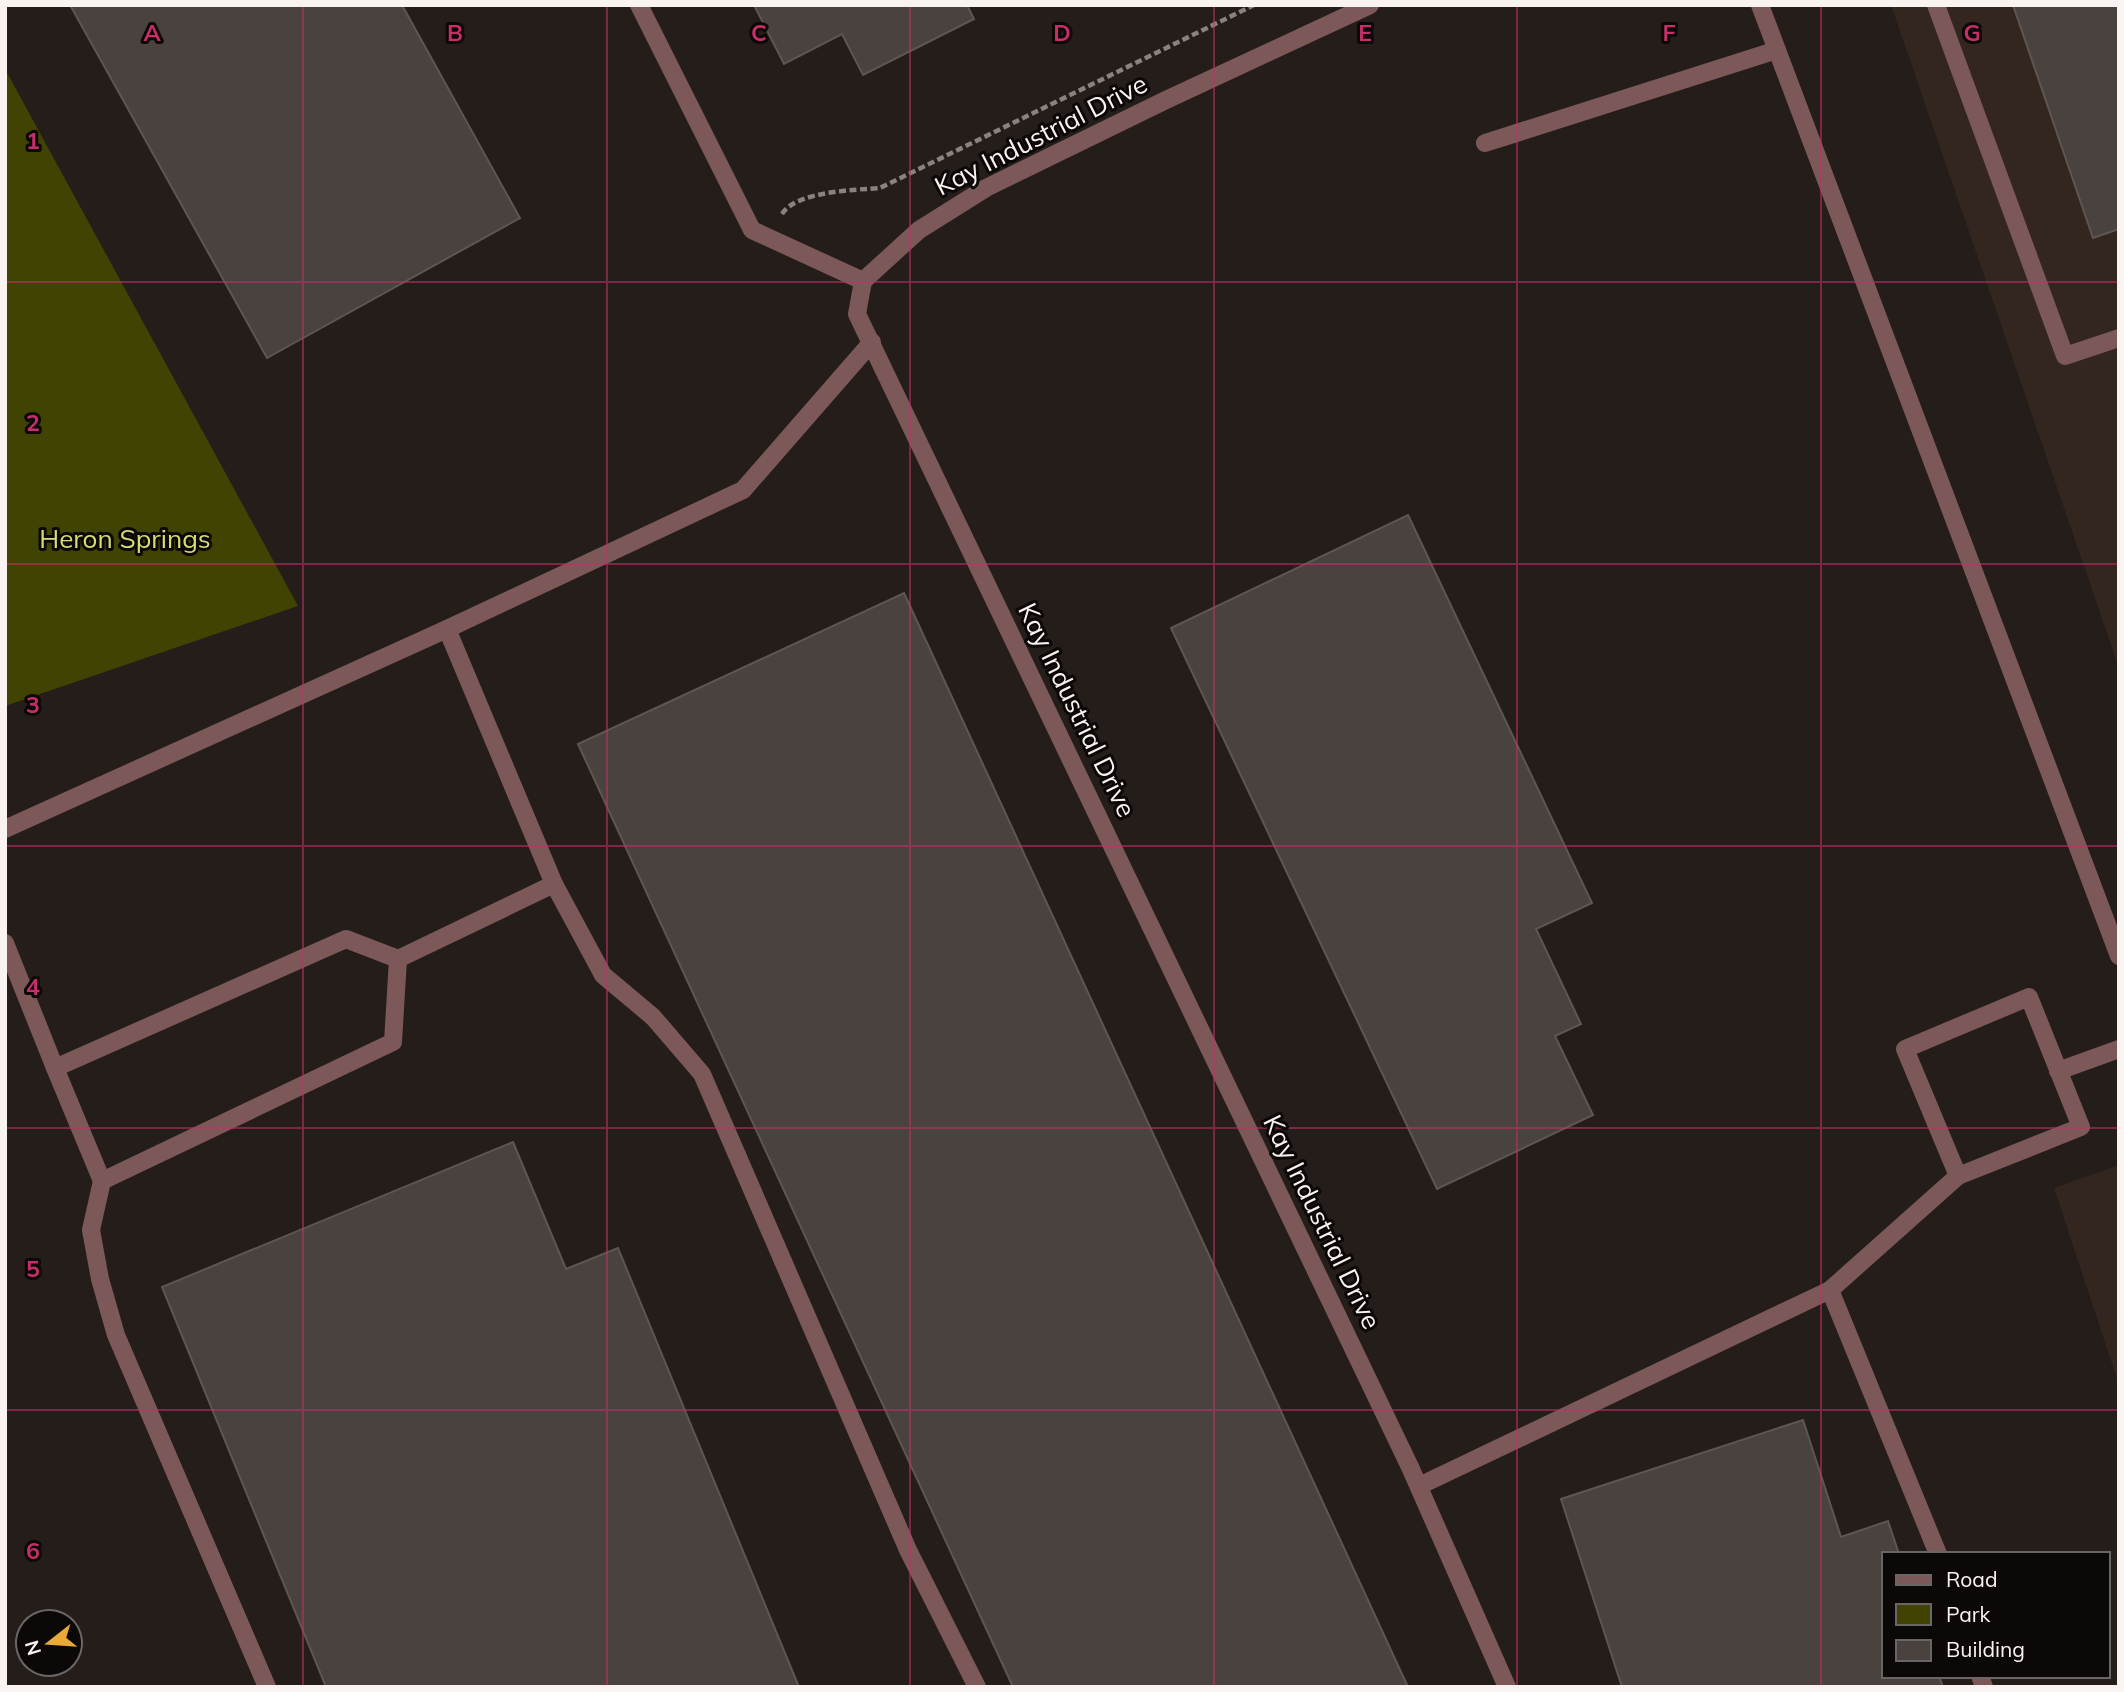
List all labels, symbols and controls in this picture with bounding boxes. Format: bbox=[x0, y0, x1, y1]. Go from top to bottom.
text: A bbox=[143, 18, 161, 47]
text: B bbox=[447, 18, 463, 47]
text: C bbox=[751, 18, 767, 47]
text: D bbox=[1053, 18, 1071, 47]
text: E bbox=[1358, 18, 1372, 47]
text: F bbox=[1662, 18, 1676, 47]
text: G bbox=[1963, 18, 1981, 47]
street label: Kay Industrial Drive bbox=[929, 67, 1153, 202]
text: 1 bbox=[26, 126, 40, 155]
text: 2 bbox=[26, 408, 40, 437]
park label: Heron Springs bbox=[39, 522, 211, 555]
street label: Kay Industrial Drive bbox=[1011, 597, 1144, 822]
text: 3 bbox=[26, 690, 40, 719]
text: 4 bbox=[26, 972, 40, 1001]
street label: Kay Industrial Drive bbox=[1256, 1109, 1389, 1334]
text: 5 bbox=[26, 1254, 40, 1283]
text: 6 bbox=[26, 1536, 40, 1565]
legend bbox=[1882, 1552, 2110, 1678]
text: Road bbox=[1946, 1566, 1997, 1592]
text: Park bbox=[1946, 1601, 1990, 1627]
north arrow bbox=[14, 1608, 84, 1678]
text: Building bbox=[1946, 1636, 2025, 1662]
text: N bbox=[19, 1638, 46, 1658]

